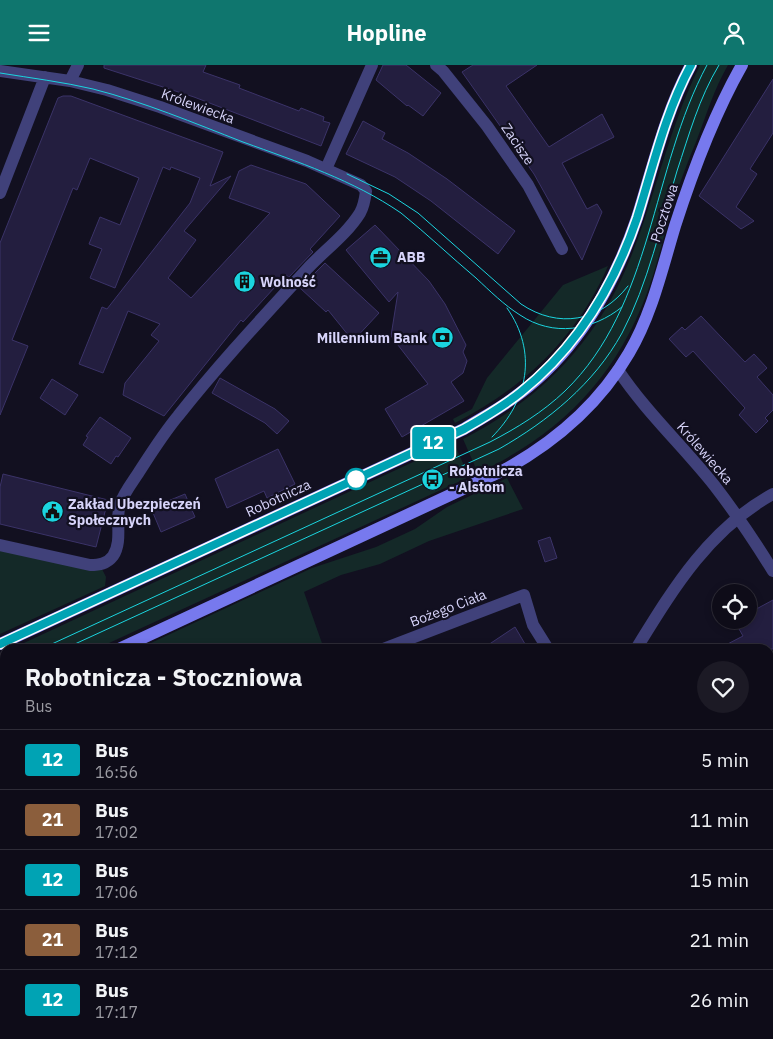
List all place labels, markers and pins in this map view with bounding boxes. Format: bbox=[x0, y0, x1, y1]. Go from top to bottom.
office icon: ABB bbox=[369, 245, 393, 269]
place label: ABB bbox=[397, 248, 425, 266]
building icon: Wolność bbox=[232, 270, 256, 294]
place label: Wolność bbox=[260, 273, 316, 291]
bank icon: Millennium Bank bbox=[431, 326, 455, 350]
place label: Millennium Bank bbox=[317, 329, 428, 347]
place label: Robotnicza - Alstom bbox=[449, 462, 523, 496]
bus stop icon: Robotnicza - Alstom bbox=[421, 467, 445, 491]
unlabelled marker bbox=[345, 468, 367, 490]
place label: Zakład Ubezpieczeń Społecznych bbox=[68, 495, 201, 529]
public building icon: Zakład Ubezpieczeń Społecznych bbox=[40, 500, 64, 524]

